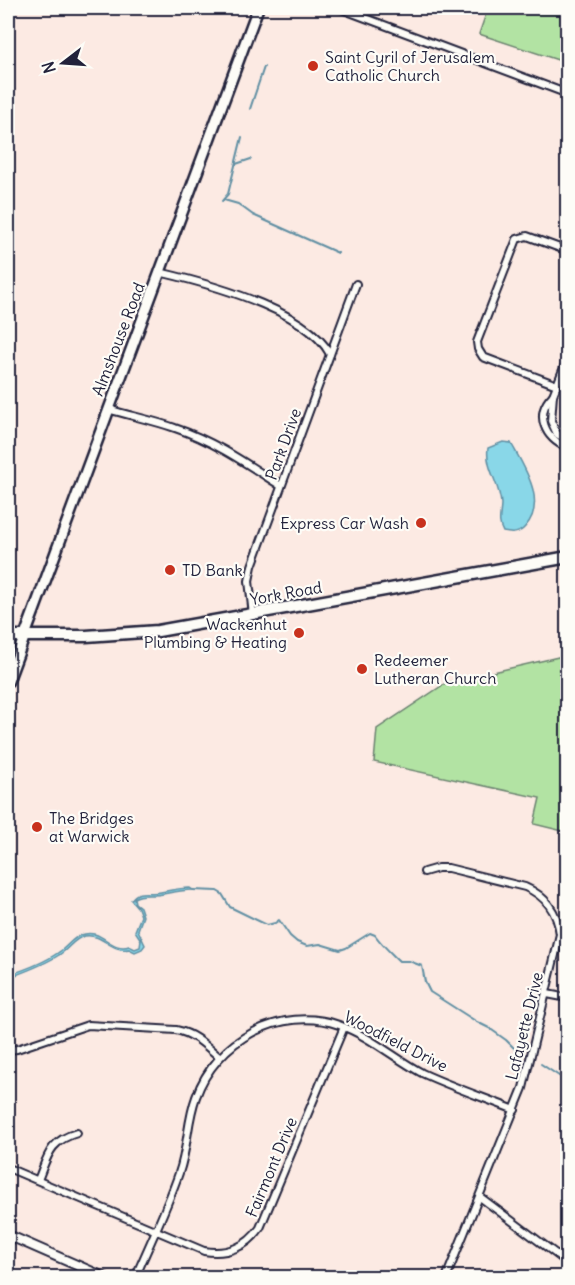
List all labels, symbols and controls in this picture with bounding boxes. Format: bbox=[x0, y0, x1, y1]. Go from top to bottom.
north arrow bbox=[33, 33, 93, 93]
place label: Saint Cyril of Jerusalem Catholic Church bbox=[325, 47, 495, 85]
text: N bbox=[37, 59, 60, 76]
marker: Saint Cyril of Jerusalem Catholic Church bbox=[306, 59, 320, 73]
street label: Almshouse Road bbox=[87, 279, 149, 399]
street label: Park Drive bbox=[261, 405, 305, 483]
place label: Express Car Wash bbox=[280, 513, 409, 533]
marker: Express Car Wash bbox=[414, 516, 428, 530]
place label: TD Bank bbox=[182, 560, 243, 580]
marker: TD Bank bbox=[163, 563, 177, 577]
street label: York Road bbox=[248, 577, 324, 609]
place label: Wackenhut Plumbing & Heating bbox=[144, 614, 288, 652]
marker: Wackenhut Plumbing & Heating bbox=[292, 626, 306, 640]
place label: Redeemer Lutheran Church bbox=[374, 650, 496, 688]
marker: Redeemer Lutheran Church bbox=[355, 662, 369, 676]
place label: The Bridges at Warwick bbox=[49, 808, 134, 846]
marker: The Bridges at Warwick bbox=[30, 820, 44, 834]
street label: Lafayette Drive bbox=[501, 970, 547, 1082]
street label: Woodfield Drive bbox=[341, 1006, 451, 1076]
street label: Fairmont Drive bbox=[241, 1114, 301, 1220]

